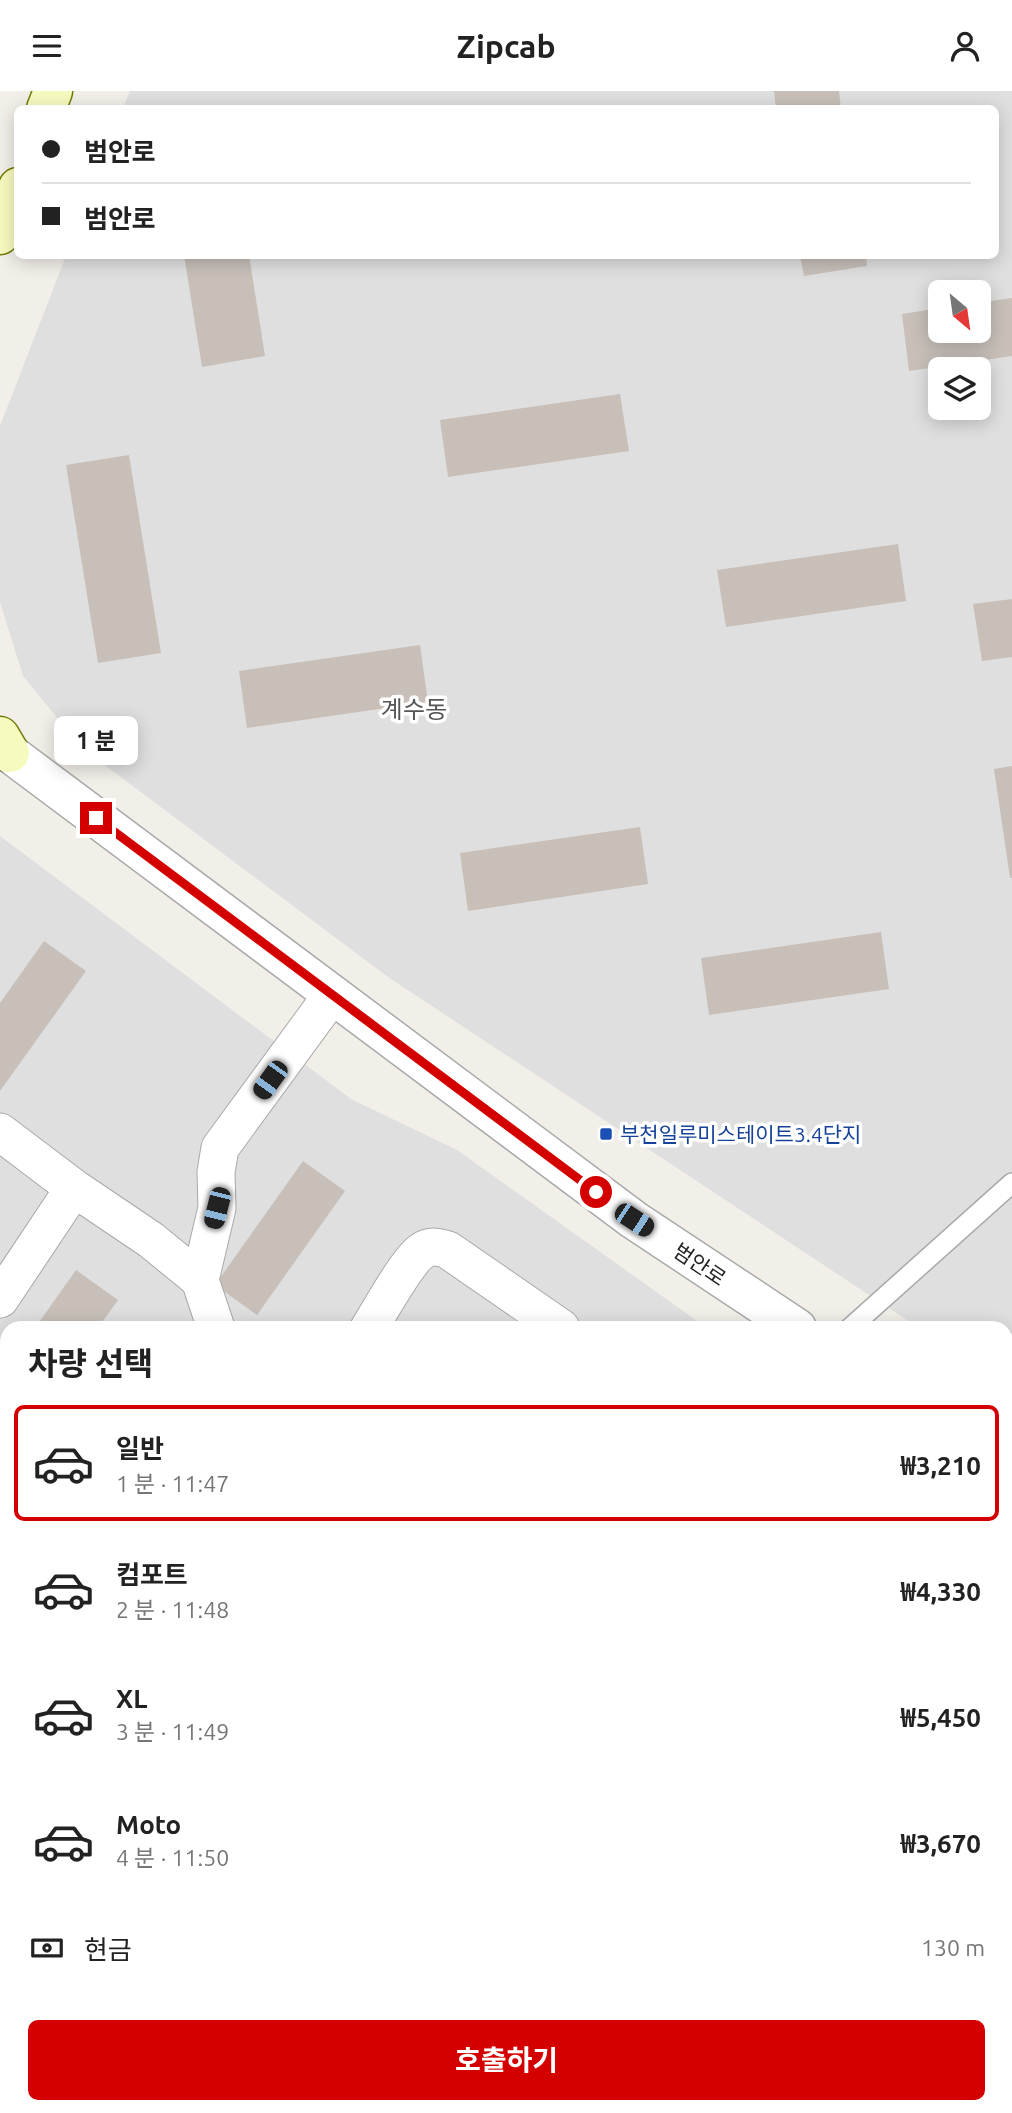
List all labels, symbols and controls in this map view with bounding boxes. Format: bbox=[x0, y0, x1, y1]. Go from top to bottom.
icon: menu bbox=[28, 27, 66, 65]
icon: person bbox=[946, 27, 984, 65]
text: Zipcab bbox=[456, 28, 556, 64]
text: 범안로 bbox=[84, 137, 156, 166]
text: 범안로 bbox=[84, 204, 156, 233]
north arrow bbox=[928, 280, 990, 343]
map controls bbox=[928, 280, 991, 420]
button: layers bbox=[928, 357, 991, 420]
district label: 계수동 bbox=[381, 696, 447, 723]
callout: 1 분 bbox=[54, 717, 138, 765]
text: 1 분 bbox=[76, 728, 116, 753]
route end bbox=[80, 802, 112, 834]
car bbox=[250, 1057, 291, 1103]
place label: 부천일루미스테이트3.4단지 bbox=[620, 1122, 861, 1146]
marker: 부천일루미스테이트3.4단지 bbox=[598, 1126, 614, 1142]
route start bbox=[580, 1176, 612, 1208]
car bbox=[202, 1185, 233, 1231]
car bbox=[611, 1200, 658, 1240]
street label: 범안로 bbox=[669, 1238, 731, 1290]
text: 차량 선택 bbox=[28, 1345, 153, 1381]
icon: car bbox=[32, 1432, 95, 1495]
text: 일반 bbox=[116, 1434, 164, 1463]
text: ₩3,210 bbox=[901, 1451, 981, 1480]
text: 1 분 · 11:47 bbox=[116, 1471, 229, 1496]
icon: car bbox=[32, 1558, 95, 1621]
text: 컴포트 bbox=[116, 1560, 188, 1589]
text: ₩4,330 bbox=[901, 1577, 981, 1606]
text: 2 분 · 11:48 bbox=[116, 1597, 229, 1622]
icon: car bbox=[32, 1684, 95, 1747]
text: XL bbox=[116, 1684, 147, 1713]
text: ₩5,450 bbox=[901, 1703, 981, 1732]
text: 3 분 · 11:49 bbox=[116, 1719, 229, 1744]
icon: car bbox=[32, 1810, 95, 1873]
text: Moto bbox=[116, 1810, 181, 1839]
text: ₩3,670 bbox=[901, 1829, 981, 1858]
text: 4 분 · 11:50 bbox=[116, 1845, 229, 1870]
icon: cash bbox=[28, 1929, 66, 1967]
text: 현금 bbox=[84, 1935, 132, 1964]
text: 130 m bbox=[921, 1935, 985, 1960]
button: 호출하기 bbox=[28, 2020, 985, 2100]

